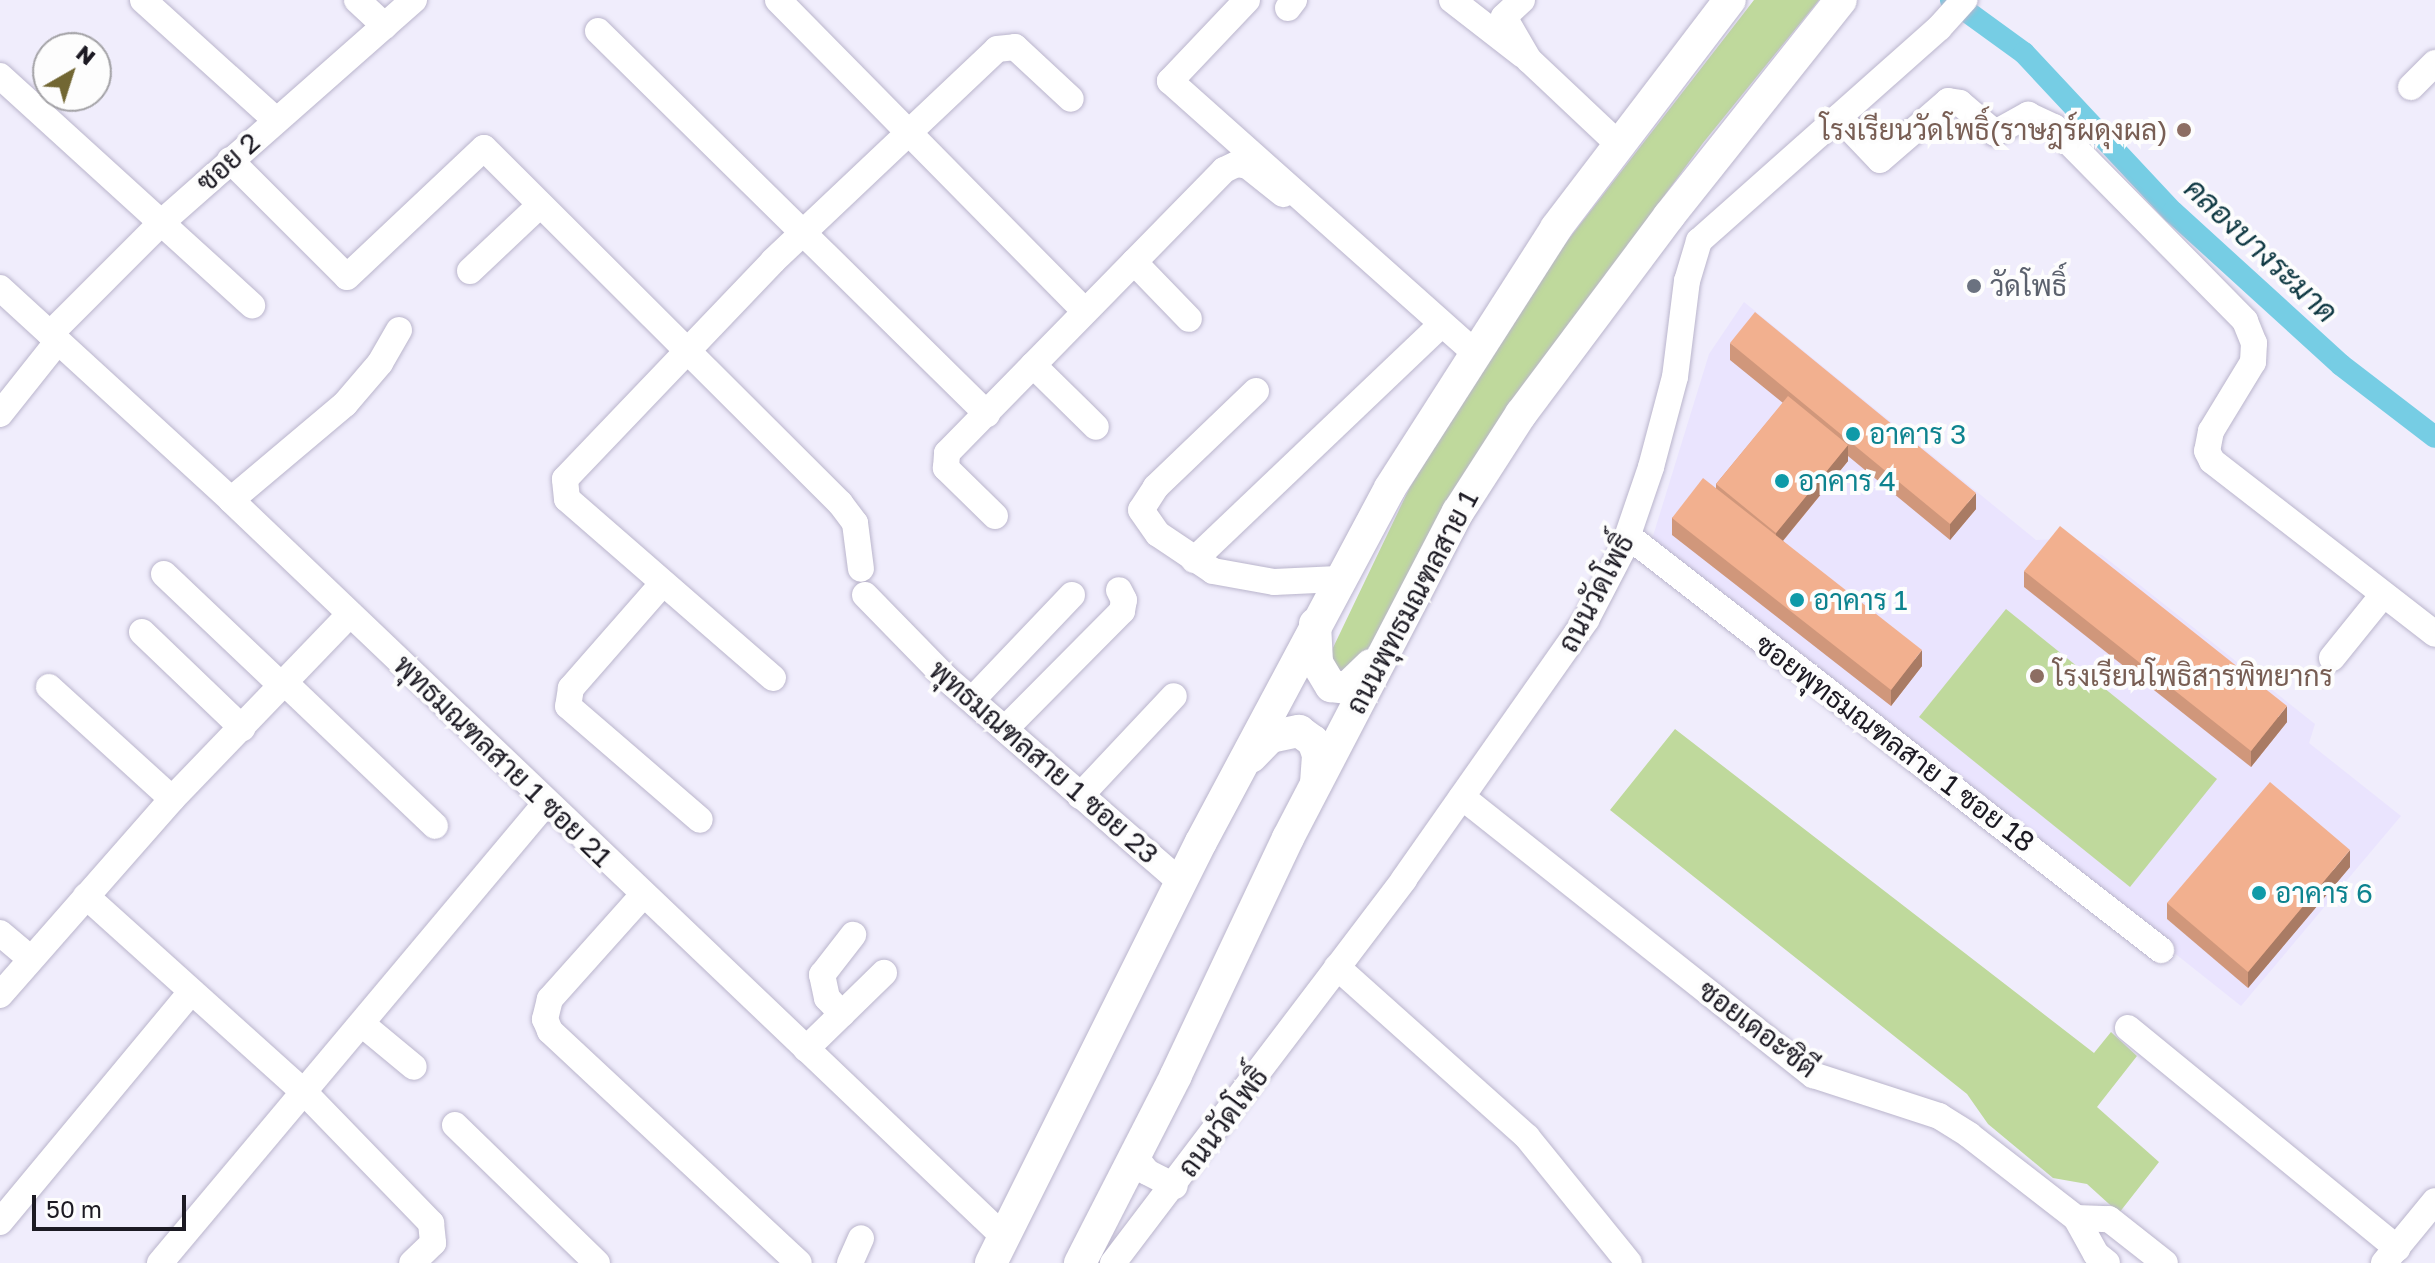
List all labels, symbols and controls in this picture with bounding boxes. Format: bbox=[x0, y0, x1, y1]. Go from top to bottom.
north arrow bbox=[32, 32, 112, 112]
text: N bbox=[71, 39, 101, 70]
place label: โรงเรียนวัดโพธิ์(ราษฎร์ผดุงผล) bbox=[1820, 113, 2168, 147]
marker: โรงเรียนวัดโพธิ์(ราษฎร์ผดุงผล) bbox=[2175, 121, 2193, 139]
street label: ซอย 2 bbox=[190, 125, 266, 199]
water label: คลองบางระมาด bbox=[2177, 170, 2345, 330]
place label: วัดโพธิ์ bbox=[1990, 269, 2067, 303]
marker: วัดโพธิ์ bbox=[1965, 277, 1983, 295]
place label: อาคาร 3 bbox=[1869, 417, 1966, 451]
marker: อาคาร 3 bbox=[1844, 425, 1862, 443]
place label: อาคาร 4 bbox=[1798, 464, 1896, 498]
marker: อาคาร 4 bbox=[1773, 472, 1791, 490]
street label: ถนนพุทธมณฑลสาย 1 bbox=[1339, 484, 1485, 720]
street label: ถนนวัดโพธิ์ bbox=[1551, 528, 1641, 658]
place label: อาคาร 1 bbox=[1813, 583, 1908, 617]
marker: อาคาร 1 bbox=[1788, 591, 1806, 609]
street label: ซอยพุทธมณฑลสาย 1 ซอย 18 bbox=[1749, 627, 2041, 859]
street label: พุทธมณฑลสาย 1 ซอย 21 bbox=[387, 648, 619, 874]
street label: พุทธมณฑลสาย 1 ซอย 23 bbox=[922, 653, 1166, 871]
place label: โรงเรียนโพธิสารพิทยากร bbox=[2053, 659, 2333, 693]
marker: โรงเรียนโพธิสารพิทยากร bbox=[2028, 667, 2046, 685]
place label: อาคาร 6 bbox=[2275, 876, 2373, 910]
marker: อาคาร 6 bbox=[2250, 884, 2268, 902]
street label: ซอยเดอะซิตี bbox=[1692, 973, 1824, 1085]
street label: ถนนวัดโพธิ์ bbox=[1171, 1060, 1275, 1184]
scale bar bbox=[36, 1179, 190, 1229]
text: 50 m bbox=[46, 1194, 102, 1223]

